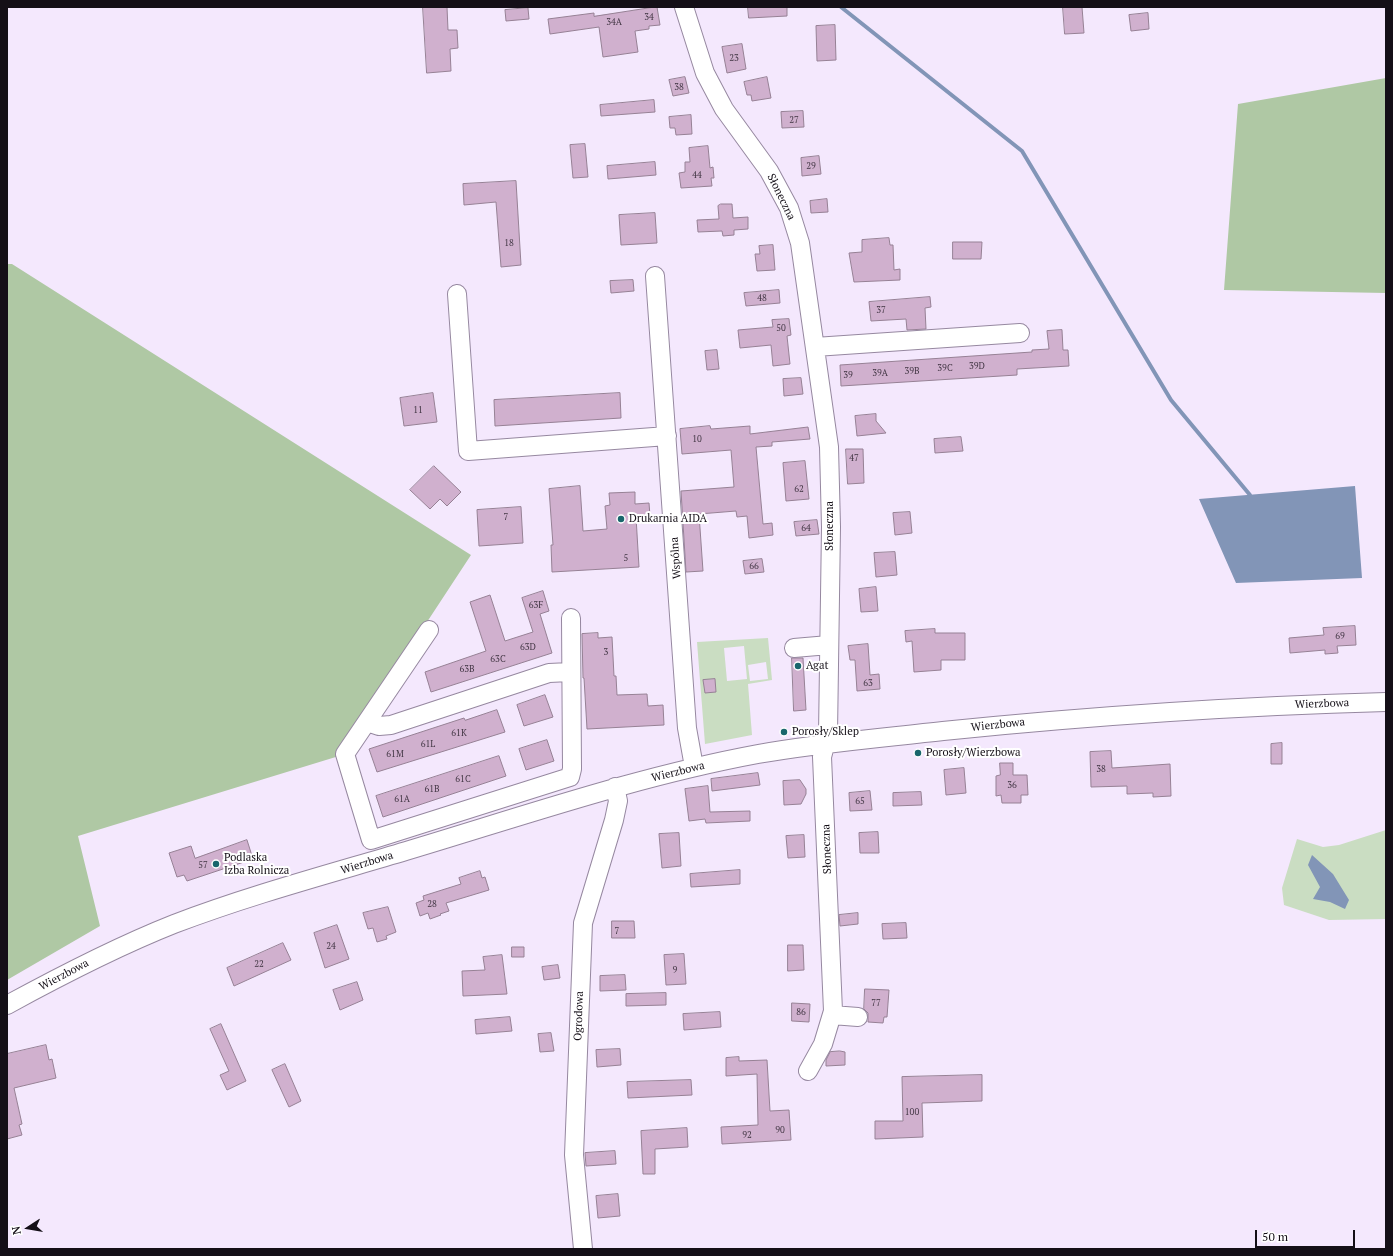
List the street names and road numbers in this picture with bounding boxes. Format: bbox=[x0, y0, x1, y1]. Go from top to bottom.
street label: Słoneczna bbox=[764, 172, 798, 222]
street label: Słoneczna bbox=[823, 501, 837, 551]
street label: Wspólna bbox=[668, 537, 684, 579]
street label: Wierzbowa bbox=[1295, 696, 1349, 712]
street label: Wierzbowa bbox=[970, 716, 1026, 734]
street label: Wierzbowa bbox=[650, 759, 706, 785]
street label: Słoneczna bbox=[820, 824, 834, 874]
street label: Wierzbowa bbox=[339, 849, 395, 877]
street label: Wierzbowa bbox=[37, 956, 91, 994]
street label: Ogrodowa bbox=[572, 991, 586, 1041]

